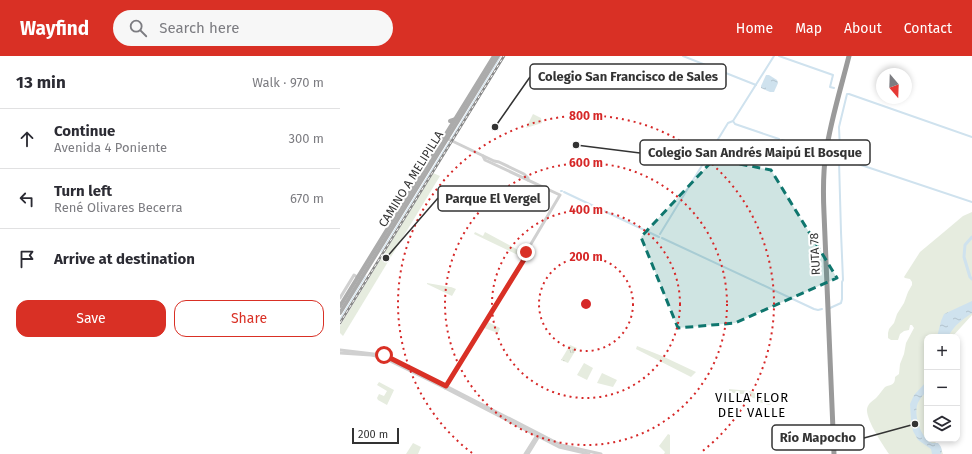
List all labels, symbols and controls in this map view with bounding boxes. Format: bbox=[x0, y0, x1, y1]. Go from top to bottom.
search box bbox=[113, 10, 393, 46]
text: Wayfind bbox=[20, 17, 89, 40]
icon: search bbox=[127, 17, 149, 39]
text: Search here bbox=[159, 19, 239, 37]
text: Home bbox=[736, 20, 773, 37]
text: Map bbox=[795, 20, 822, 37]
text: About bbox=[844, 20, 882, 37]
text: Contact bbox=[904, 20, 952, 37]
callout: Colegio San Francisco de Sales bbox=[530, 64, 726, 89]
north arrow bbox=[876, 68, 912, 104]
text: Colegio San Francisco de Sales bbox=[538, 69, 719, 84]
text: 13 min bbox=[16, 72, 66, 93]
text: Walk · 970 m bbox=[252, 75, 324, 90]
text: 800 m bbox=[569, 109, 603, 123]
text: Continue bbox=[54, 122, 115, 140]
icon: ahead bbox=[16, 128, 38, 150]
street label: CAMINO A MELIPILLA bbox=[376, 128, 446, 230]
text: 300 m bbox=[288, 131, 324, 146]
text: Avenida 4 Poniente bbox=[54, 140, 167, 155]
callout: Colegio San Andrés Maipú El Bosque bbox=[640, 140, 870, 165]
text: Colegio San Andrés Maipú El Bosque bbox=[648, 145, 862, 160]
text: 600 m bbox=[569, 156, 603, 170]
text: Turn left bbox=[54, 182, 112, 200]
callout: Parque El Vergel bbox=[438, 186, 549, 211]
icon: left bbox=[16, 188, 38, 210]
text: 670 m bbox=[290, 191, 324, 206]
text: Parque El Vergel bbox=[445, 191, 541, 206]
text: René Olivares Becerra bbox=[54, 200, 183, 215]
text: 400 m bbox=[569, 203, 603, 217]
street label: RUTA 78 bbox=[807, 232, 823, 276]
route end bbox=[517, 243, 535, 261]
icon: arrive bbox=[16, 248, 38, 270]
text: Arrive at destination bbox=[54, 250, 195, 268]
text: 200 m bbox=[569, 250, 603, 264]
centre of rings bbox=[579, 297, 593, 311]
button: Save bbox=[16, 300, 166, 337]
button: Share bbox=[174, 300, 324, 337]
map controls bbox=[924, 334, 960, 442]
button: + bbox=[924, 334, 960, 370]
route start bbox=[375, 346, 393, 364]
button: − bbox=[924, 370, 960, 406]
district label: VILLA FLOR DEL VALLE bbox=[715, 390, 789, 420]
button: layers bbox=[924, 406, 960, 442]
callout: Río Mapocho bbox=[772, 425, 864, 450]
scale bar bbox=[352, 426, 399, 445]
text: 200 m bbox=[358, 428, 388, 441]
text: Río Mapocho bbox=[780, 430, 857, 445]

